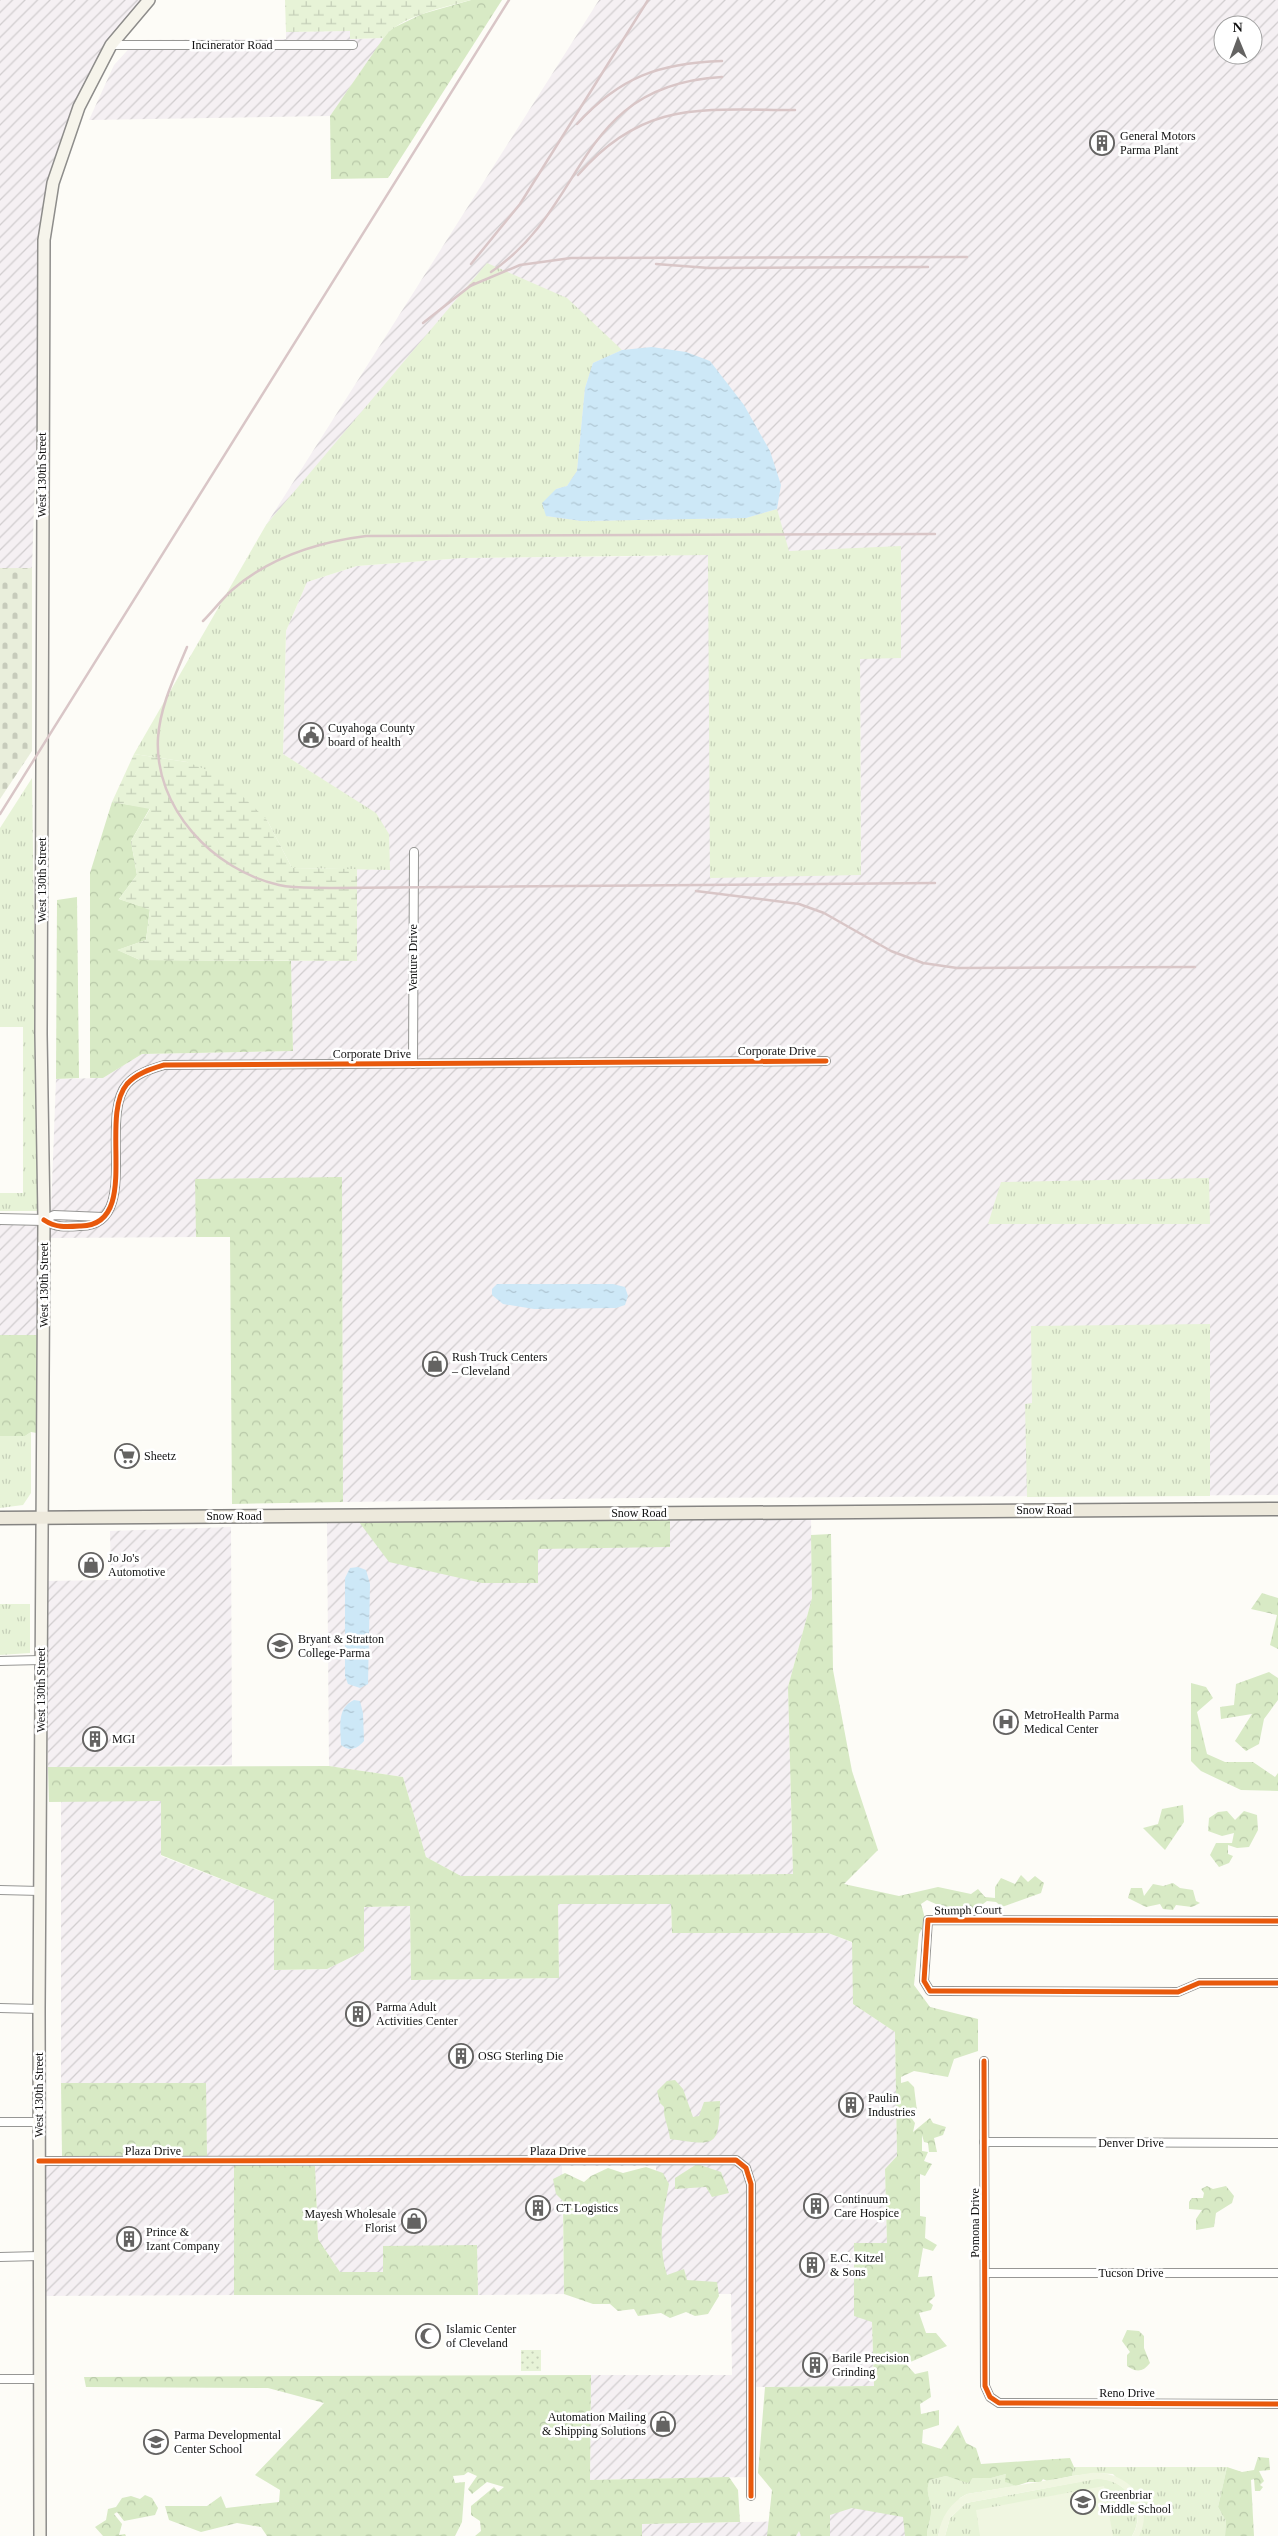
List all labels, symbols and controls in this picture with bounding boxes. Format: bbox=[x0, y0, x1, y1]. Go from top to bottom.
north arrow bbox=[1213, 15, 1263, 65]
text: N bbox=[1233, 20, 1243, 35]
street label: Incinerator Road bbox=[192, 38, 272, 52]
place label: General Motors Parma Plant bbox=[1120, 129, 1196, 157]
building icon: General Motors Parma Plant bbox=[1089, 130, 1115, 156]
street label: West 130th Street bbox=[35, 432, 49, 518]
place label: Cuyahoga County board of health bbox=[328, 721, 415, 749]
public building icon: Cuyahoga County board of health bbox=[298, 722, 324, 748]
street label: West 130th Street bbox=[35, 837, 49, 923]
street label: Venture Drive bbox=[406, 924, 420, 992]
street label: Corporate Drive bbox=[738, 1044, 816, 1058]
street label: Corporate Drive bbox=[333, 1047, 411, 1061]
street label: West 130th Street bbox=[37, 1242, 51, 1328]
place label: Rush Truck Centers – Cleveland bbox=[451, 1350, 548, 1378]
shop icon: Rush Truck Centers – Cleveland bbox=[422, 1351, 448, 1377]
supermarket icon: Sheetz bbox=[114, 1443, 140, 1469]
place label: Sheetz bbox=[144, 1449, 176, 1463]
street label: Snow Road bbox=[1016, 1503, 1072, 1517]
street label: Snow Road bbox=[611, 1506, 667, 1520]
street label: Snow Road bbox=[206, 1509, 262, 1523]
place label: Jo Jo's Automotive bbox=[108, 1551, 165, 1579]
shop icon: Jo Jo's Automotive bbox=[78, 1552, 104, 1578]
place label: Bryant & Stratton College-Parma bbox=[298, 1632, 384, 1660]
school or university icon: Bryant & Stratton College-Parma bbox=[267, 1633, 293, 1659]
street label: West 130th Street bbox=[34, 1647, 48, 1733]
place label: MetroHealth Parma Medical Center bbox=[1024, 1708, 1120, 1736]
hospital icon: MetroHealth Parma Medical Center bbox=[993, 1709, 1019, 1735]
building icon: MGI bbox=[82, 1726, 108, 1752]
place label: MGI bbox=[112, 1732, 135, 1746]
street label: Stumph Court bbox=[934, 1902, 1003, 1918]
place label: Parma Adult Activities Center bbox=[376, 2000, 458, 2028]
building icon: Parma Adult Activities Center bbox=[345, 2001, 371, 2027]
building icon: OSG Sterling Die bbox=[448, 2043, 474, 2069]
place label: OSG Sterling Die bbox=[478, 2049, 563, 2063]
street label: West 130th Street bbox=[32, 2052, 46, 2138]
place label: Paulin Industries bbox=[868, 2091, 916, 2119]
building icon: Paulin Industries bbox=[838, 2092, 864, 2118]
street label: Denver Drive bbox=[1098, 2136, 1164, 2150]
street label: Plaza Drive bbox=[125, 2144, 181, 2158]
street label: Plaza Drive bbox=[530, 2144, 586, 2158]
street label: Pomona Drive bbox=[968, 2188, 982, 2258]
place label: Continuum Care Hospice bbox=[834, 2192, 899, 2220]
building icon: Continuum Care Hospice bbox=[803, 2193, 829, 2219]
building icon: CT Logistics bbox=[525, 2195, 551, 2221]
place label: CT Logistics bbox=[556, 2201, 618, 2215]
place label: Mayesh Wholesale Florist bbox=[305, 2207, 397, 2235]
shop icon: Mayesh Wholesale Florist bbox=[401, 2208, 427, 2234]
place label: Prince & Izant Company bbox=[146, 2225, 220, 2253]
building icon: Prince & Izant Company bbox=[116, 2226, 142, 2252]
place label: E.C. Kitzel & Sons bbox=[830, 2251, 884, 2279]
building icon: E.C. Kitzel & Sons bbox=[799, 2252, 825, 2278]
street label: Tucson Drive bbox=[1098, 2266, 1164, 2280]
place label: Islamic Center of Cleveland bbox=[446, 2322, 516, 2350]
mosque icon: Islamic Center of Cleveland bbox=[415, 2323, 441, 2349]
place label: Barile Precision Grinding bbox=[832, 2351, 909, 2379]
building icon: Barile Precision Grinding bbox=[802, 2352, 828, 2378]
street label: Reno Drive bbox=[1099, 2386, 1155, 2400]
place label: Automation Mailing & Shipping Solutions bbox=[542, 2410, 646, 2438]
shop icon: Automation Mailing & Shipping Solutions bbox=[650, 2411, 676, 2437]
place label: Parma Developmental Center School bbox=[174, 2428, 282, 2456]
school or university icon: Parma Developmental Center School bbox=[143, 2429, 169, 2455]
place label: Greenbriar Middle School bbox=[1100, 2488, 1172, 2516]
school or university icon: Greenbriar Middle School bbox=[1070, 2489, 1096, 2515]

